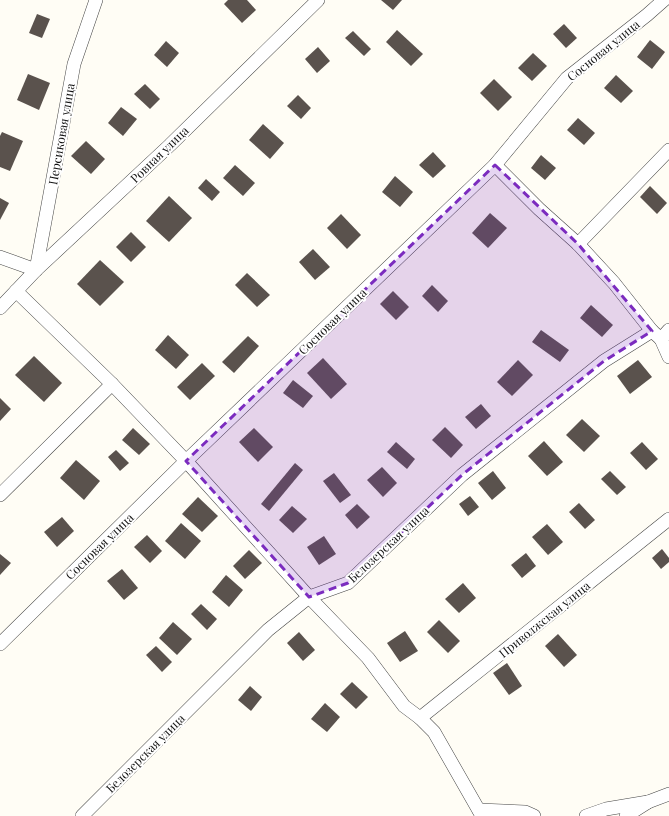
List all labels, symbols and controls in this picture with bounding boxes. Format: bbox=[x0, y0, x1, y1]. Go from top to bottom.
street label: Сосновая улица bbox=[563, 16, 643, 84]
street label: Персиковая улица bbox=[44, 82, 78, 186]
street label: Ровная улица bbox=[126, 122, 192, 186]
street label: Сосновая улица bbox=[294, 284, 370, 358]
street label: Белозерская улица bbox=[344, 502, 432, 586]
street label: Сосновая улица bbox=[61, 509, 137, 583]
street label: Приволжская улица bbox=[495, 577, 593, 661]
street label: Белозерская улица bbox=[102, 710, 188, 796]

